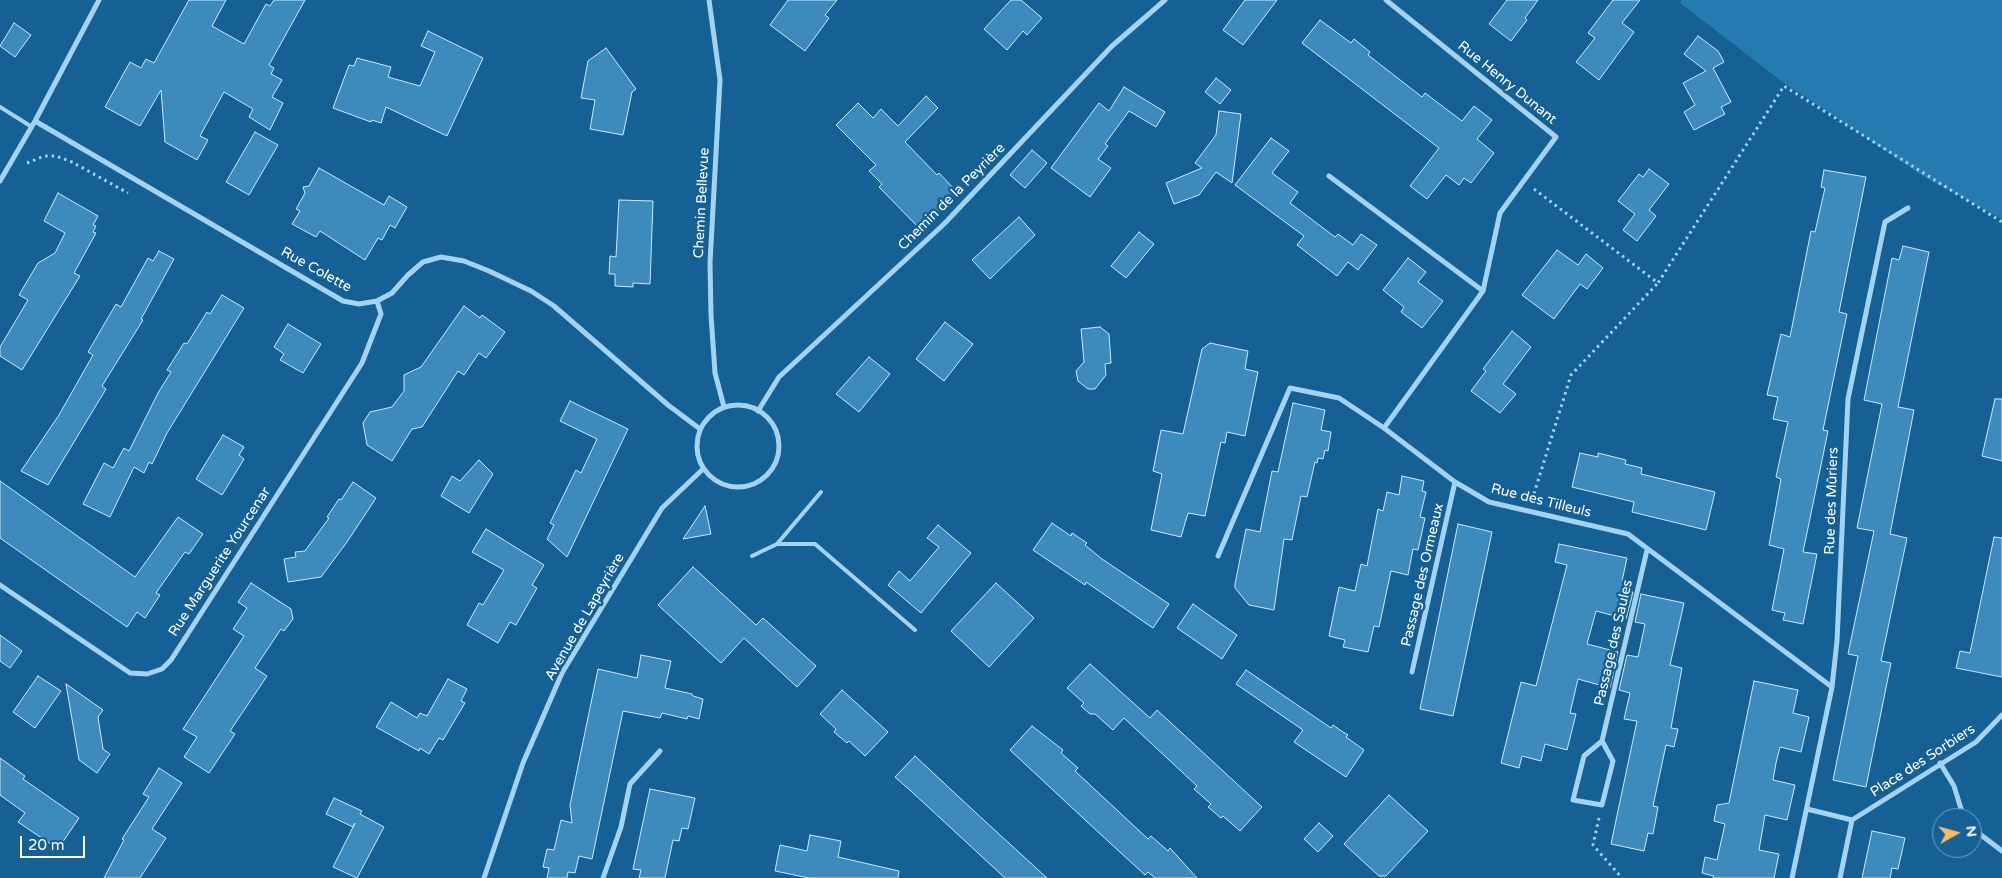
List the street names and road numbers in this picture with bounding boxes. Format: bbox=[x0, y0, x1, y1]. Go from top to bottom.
street label: Rue Henry Dunant bbox=[1454, 38, 1560, 128]
street label: Chemin de la Peyrière bbox=[895, 140, 1009, 254]
street label: Chemin Bellevue bbox=[691, 147, 713, 259]
street label: Rue Colette bbox=[278, 244, 354, 296]
street label: Rue des Mûriers bbox=[1822, 447, 1842, 555]
street label: Rue des Tilleuls bbox=[1489, 480, 1593, 522]
street label: Rue Marguerite Yourcenar bbox=[165, 484, 275, 640]
street label: Passage des Ormeaux bbox=[1398, 502, 1448, 648]
street label: Avenue de Lapeyrière bbox=[542, 550, 628, 684]
street label: Passage des Saules bbox=[1591, 578, 1637, 708]
street label: Place des Sorbiers bbox=[1867, 721, 1979, 801]

